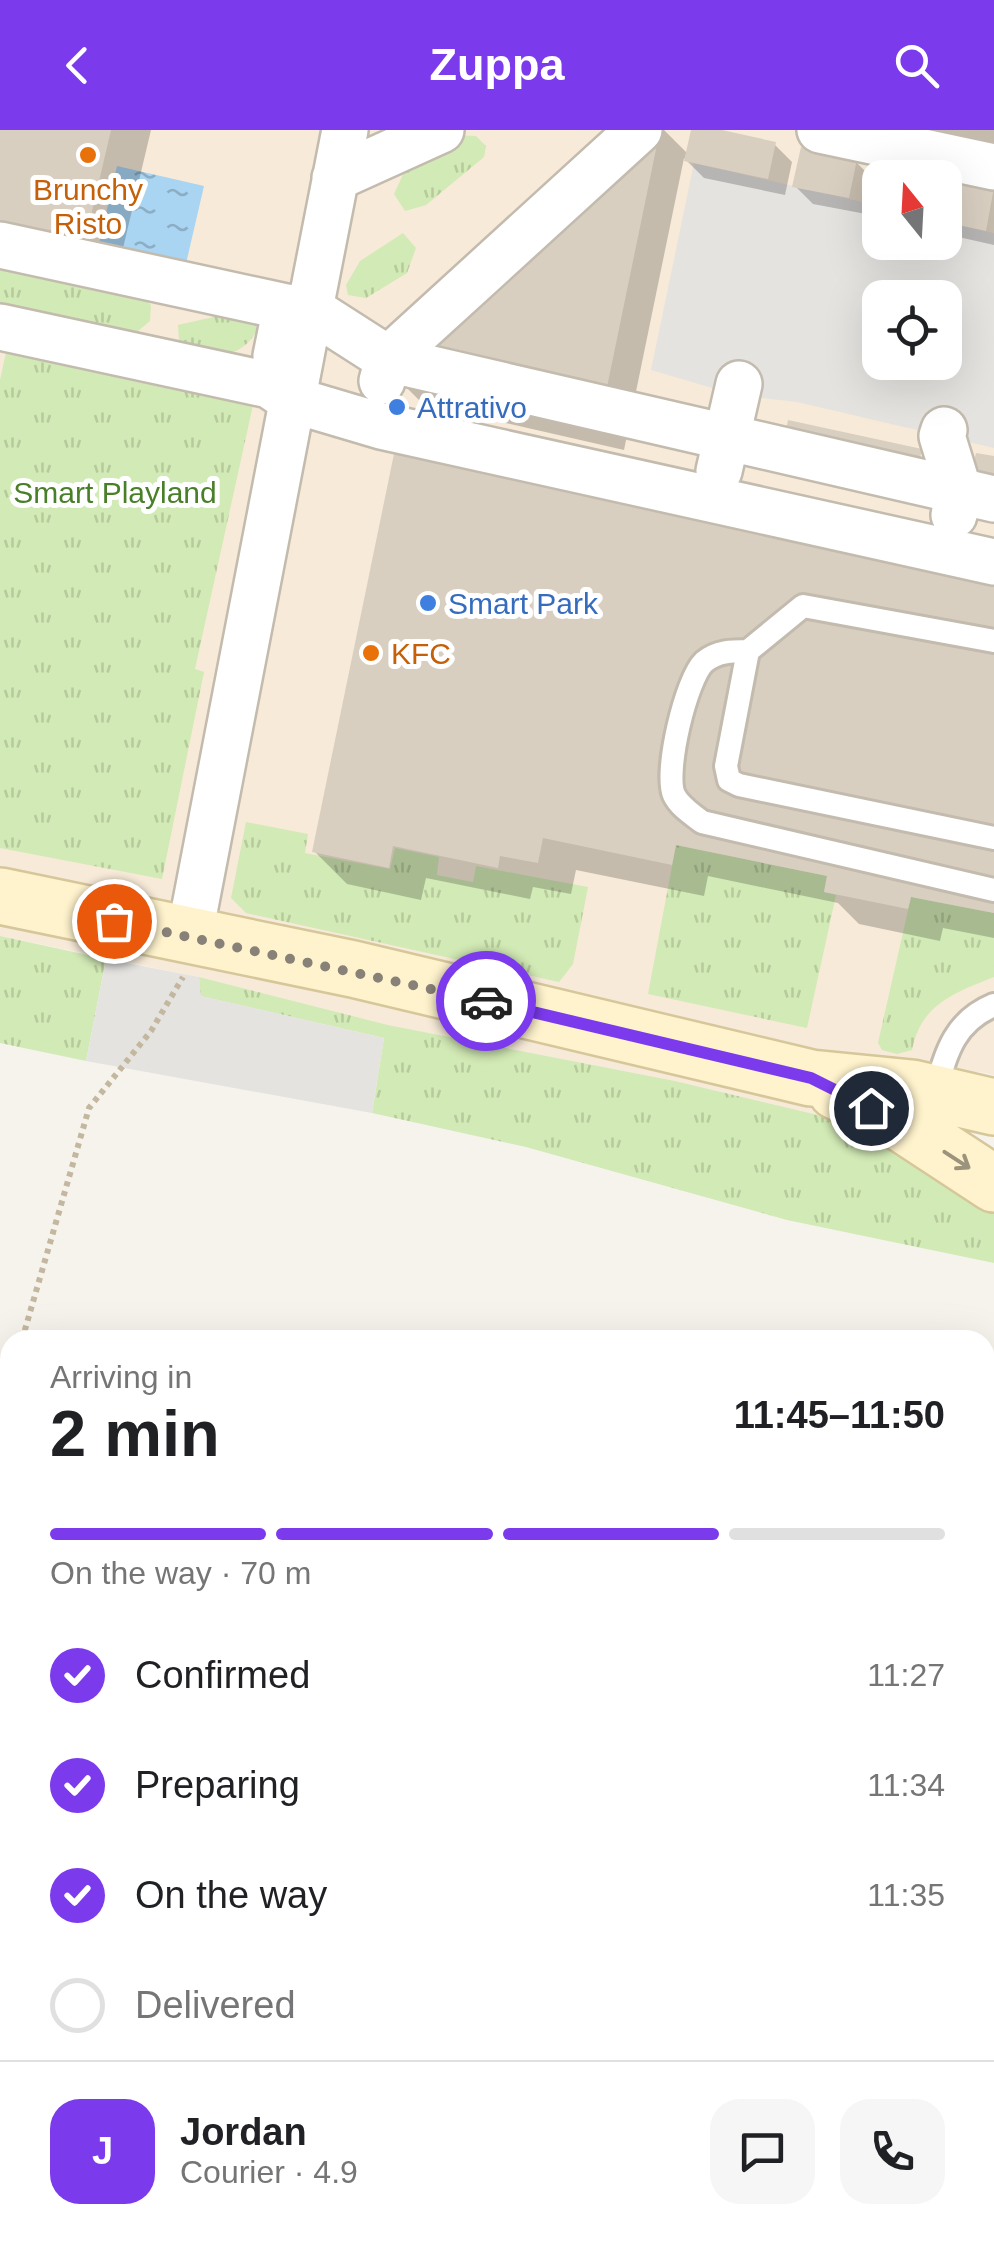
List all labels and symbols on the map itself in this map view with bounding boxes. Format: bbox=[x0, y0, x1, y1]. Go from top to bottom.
marker: Brunchy Risto bbox=[77, 144, 99, 166]
north arrow bbox=[862, 160, 962, 260]
place label: Brunchy Risto bbox=[33, 173, 143, 240]
place label: Attrativo bbox=[417, 391, 527, 424]
marker: Attrativo bbox=[386, 396, 408, 418]
park label: Smart Playland bbox=[13, 476, 217, 509]
place label: Smart Park bbox=[448, 587, 599, 620]
marker: Smart Park bbox=[417, 592, 439, 614]
place label: KFC bbox=[391, 637, 451, 670]
marker: KFC bbox=[360, 642, 382, 664]
pin bbox=[72, 879, 157, 964]
courier bbox=[436, 951, 536, 1051]
pin bbox=[829, 1066, 914, 1151]
one-way arrow bbox=[942, 1149, 971, 1170]

